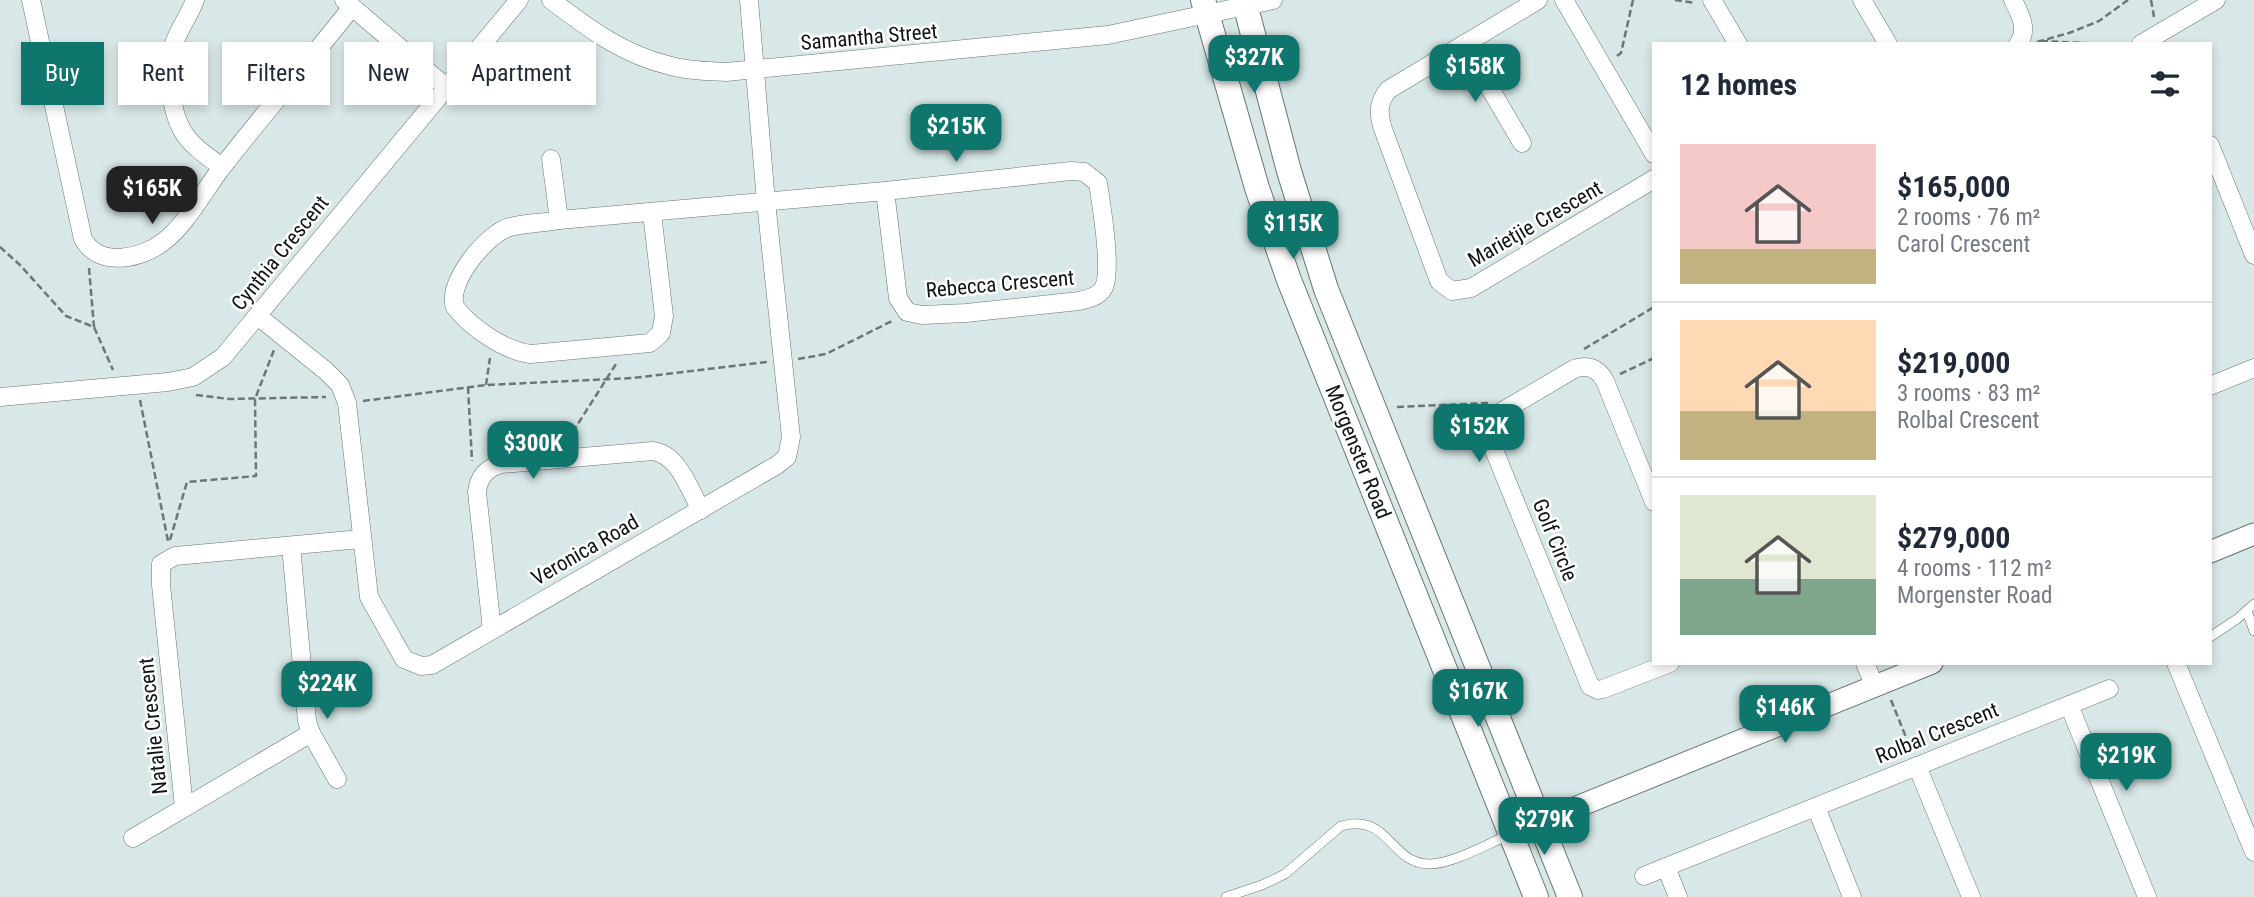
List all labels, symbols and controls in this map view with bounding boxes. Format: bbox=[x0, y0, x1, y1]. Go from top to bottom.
street label: Samantha Street bbox=[799, 19, 939, 55]
pin: $327K bbox=[1205, 36, 1303, 95]
chip: Buy bbox=[21, 42, 104, 105]
chip: Rent bbox=[118, 42, 208, 105]
chip: Filters bbox=[222, 42, 330, 105]
chip: New bbox=[344, 42, 433, 105]
chip: Apartment bbox=[447, 42, 596, 105]
text: $327K bbox=[1224, 44, 1284, 71]
pin: $158K bbox=[1426, 44, 1524, 104]
text: $158K bbox=[1445, 53, 1505, 80]
icon: filters bbox=[2146, 65, 2184, 103]
text: 12 homes bbox=[1680, 67, 1797, 102]
pin: $215K bbox=[907, 104, 1005, 164]
text: $215K bbox=[926, 113, 986, 140]
pin: $165K bbox=[103, 166, 201, 226]
text: $165,000 bbox=[1897, 169, 2010, 204]
icon: home bbox=[1736, 172, 1820, 256]
text: $165K bbox=[122, 175, 182, 202]
street label: Marietjie Crescent bbox=[1464, 176, 1606, 272]
street label: Cynthia Crescent bbox=[227, 191, 333, 315]
pin: $115K bbox=[1244, 202, 1342, 261]
text: 2 rooms · 76 m² bbox=[1897, 204, 2040, 231]
text: $115K bbox=[1263, 210, 1323, 237]
text: Carol Crescent bbox=[1897, 231, 2030, 258]
street label: Rebecca Crescent bbox=[925, 266, 1075, 302]
text: $219,000 bbox=[1897, 345, 2010, 380]
icon: home bbox=[1736, 348, 1820, 432]
text: 3 rooms · 83 m² bbox=[1897, 380, 2040, 407]
street label: Morgenster Road bbox=[1320, 382, 1396, 522]
pin: $152K bbox=[1430, 405, 1528, 464]
text: Rolbal Crescent bbox=[1897, 407, 2039, 434]
text: $152K bbox=[1449, 413, 1509, 440]
pin: $300K bbox=[484, 421, 582, 481]
text: $300K bbox=[503, 430, 563, 457]
street label: Golf Circle bbox=[1528, 495, 1582, 585]
street label: Veronica Road bbox=[527, 510, 643, 590]
text: $279,000 bbox=[1897, 520, 2010, 555]
icon: home bbox=[1736, 523, 1820, 607]
text: 4 rooms · 112 m² bbox=[1897, 555, 2052, 582]
text: Morgenster Road bbox=[1897, 582, 2053, 609]
street label: Natalie Crescent bbox=[134, 657, 172, 795]
pin: $224K bbox=[278, 662, 376, 721]
text: $224K bbox=[297, 670, 357, 697]
pin: $167K bbox=[1429, 670, 1527, 729]
text: $167K bbox=[1448, 678, 1508, 705]
pin: $146K bbox=[1736, 686, 1834, 745]
text: $146K bbox=[1755, 694, 1815, 721]
street label: Rolbal Crescent bbox=[1872, 698, 2002, 768]
pin: $219K bbox=[2077, 734, 2175, 793]
text: $219K bbox=[2096, 742, 2156, 769]
pin: $279K bbox=[1495, 798, 1593, 857]
text: $279K bbox=[1514, 806, 1574, 833]

